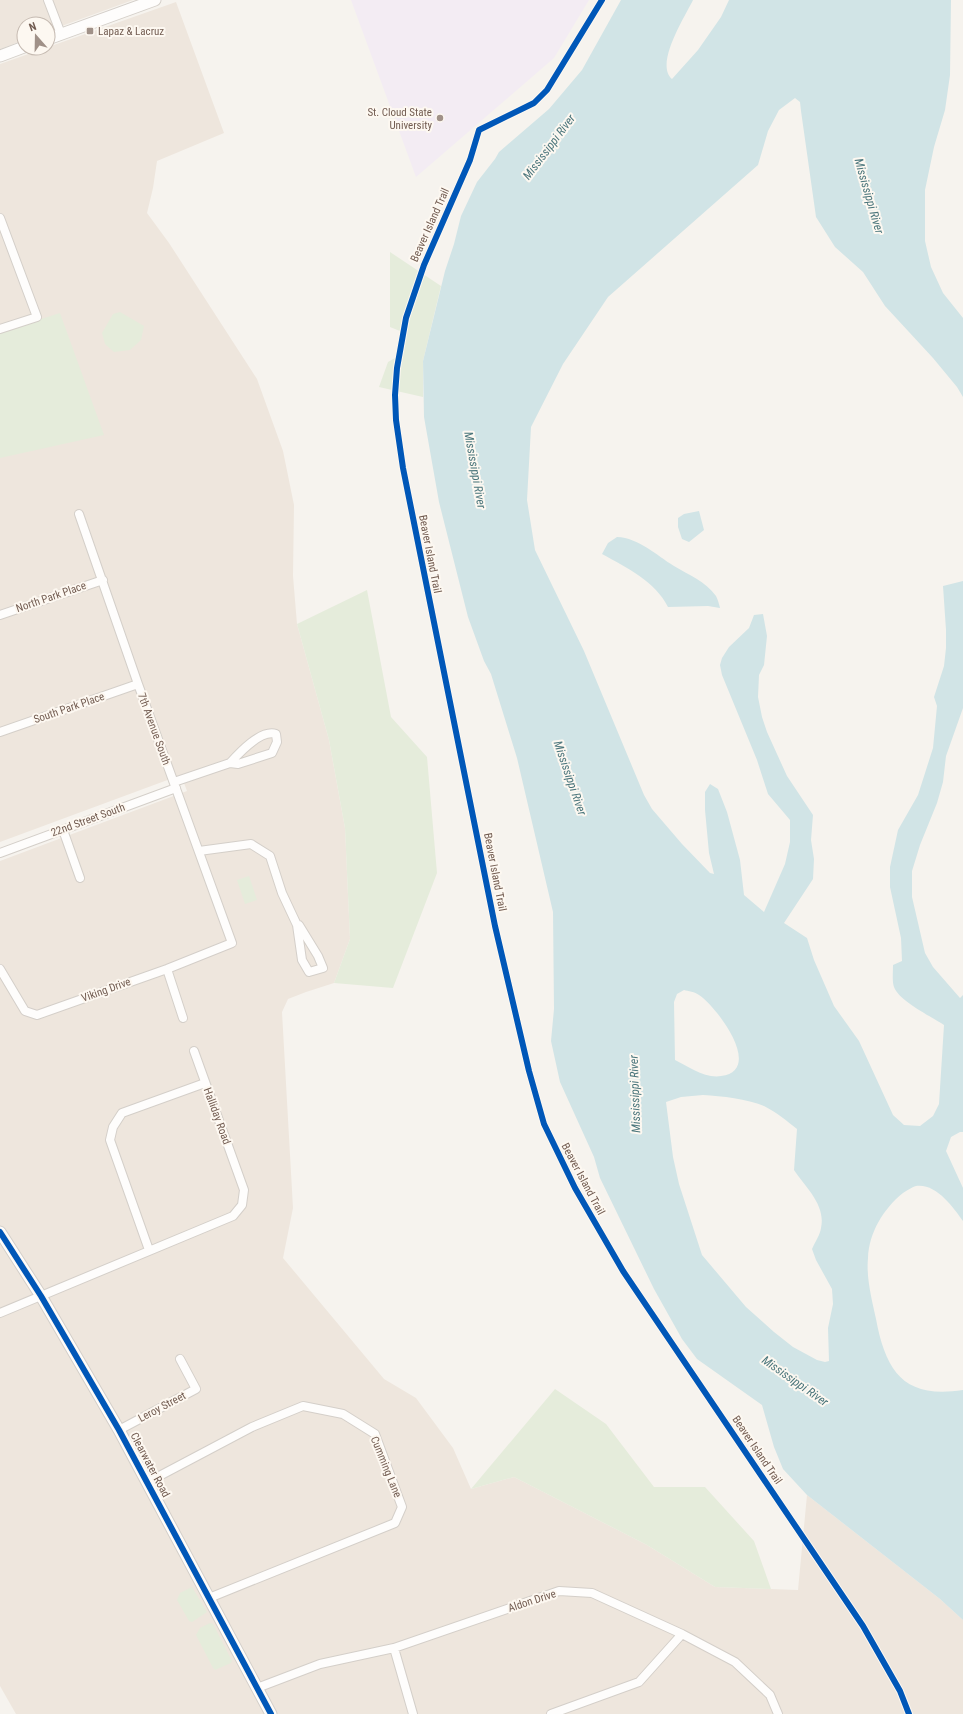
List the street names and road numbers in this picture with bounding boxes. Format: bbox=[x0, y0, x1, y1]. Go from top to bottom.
street label: Beaver Island Trail bbox=[408, 186, 452, 264]
street label: Beaver Island Trail bbox=[416, 514, 444, 594]
street label: North Park Place bbox=[14, 579, 88, 615]
street label: South Park Place bbox=[32, 690, 106, 726]
street label: 7th Avenue South bbox=[135, 691, 173, 767]
street label: 22nd Street South bbox=[49, 801, 127, 839]
street label: Beaver Island Trail bbox=[481, 832, 509, 912]
street label: Viking Drive bbox=[80, 975, 132, 1005]
street label: Halliday Road bbox=[201, 1086, 233, 1146]
street label: Beaver Island Trail bbox=[559, 1141, 607, 1217]
street label: Leroy Street bbox=[136, 1389, 188, 1425]
street label: Beaver Island Trail bbox=[729, 1413, 785, 1487]
street label: Clearwater Road bbox=[127, 1430, 173, 1500]
street label: Cumming Lane bbox=[368, 1434, 404, 1500]
street label: Aldon Drive bbox=[506, 1587, 558, 1615]

